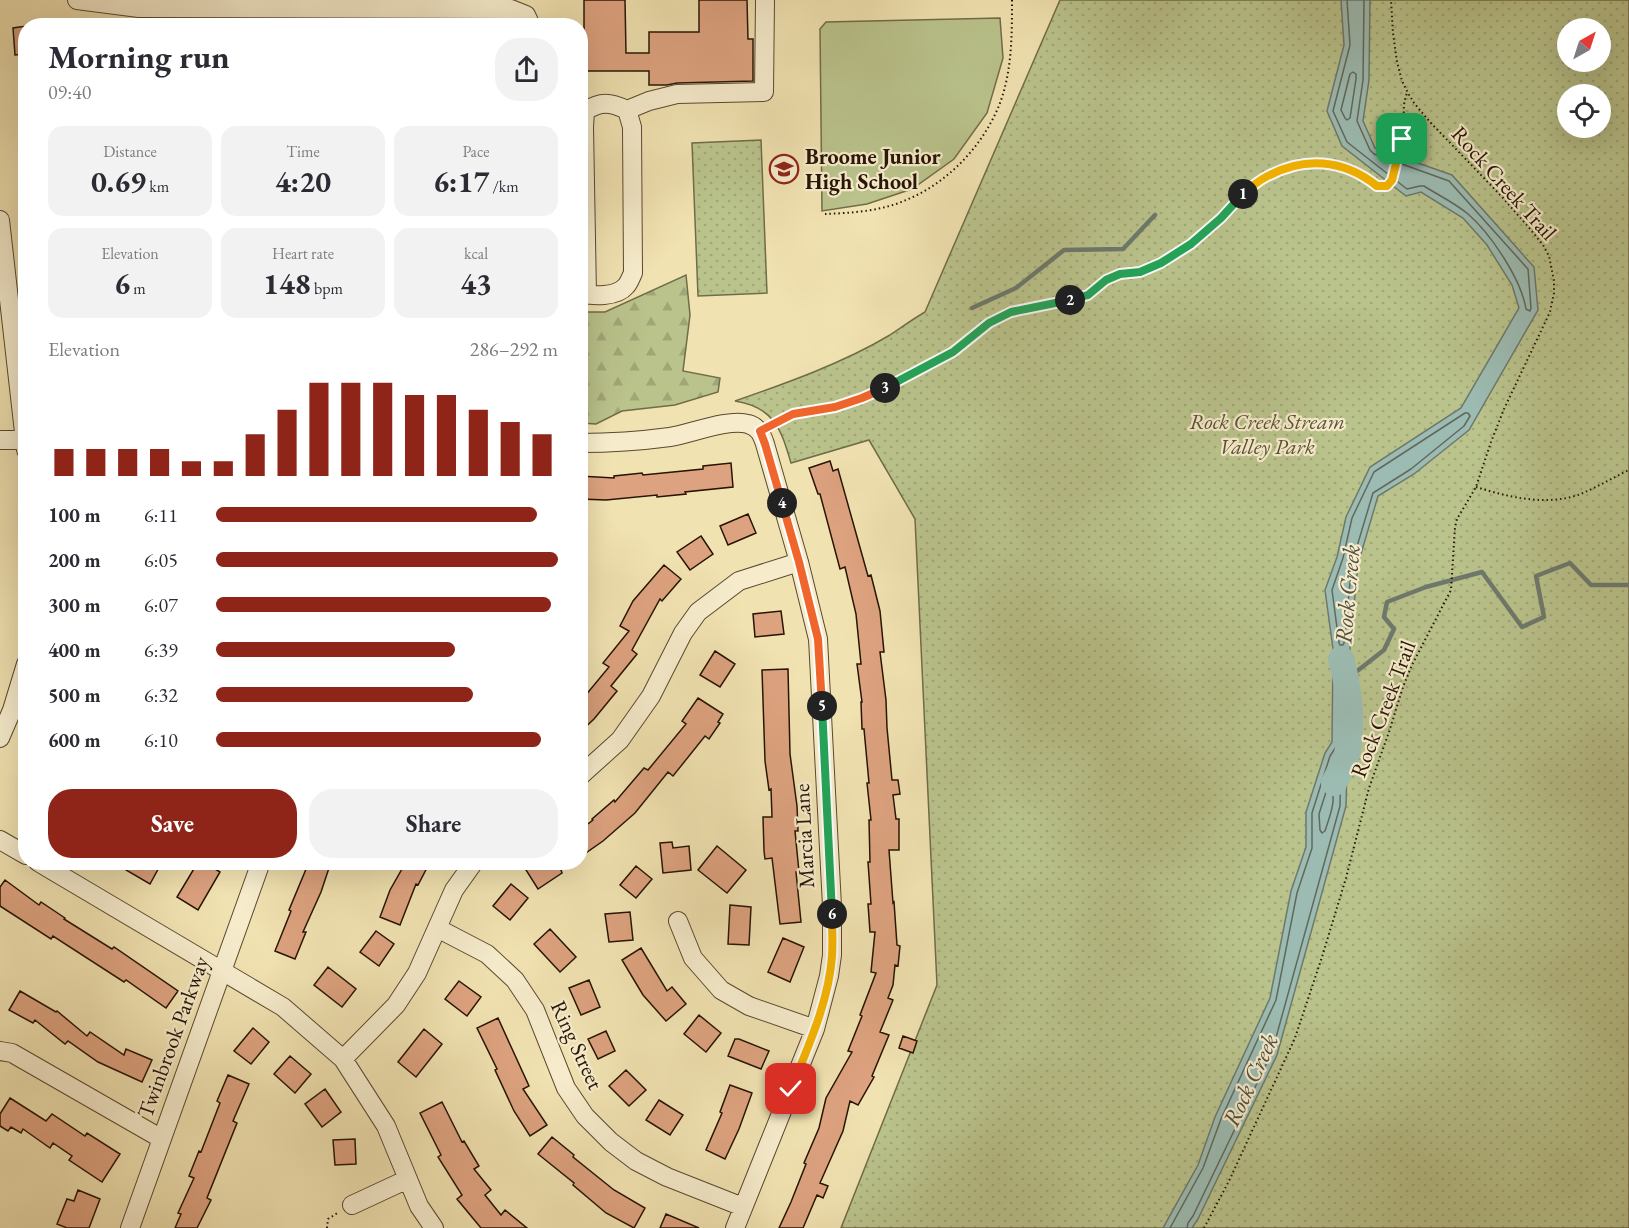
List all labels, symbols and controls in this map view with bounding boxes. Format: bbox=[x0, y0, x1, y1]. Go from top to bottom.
north arrow bbox=[1557, 18, 1611, 72]
map controls bbox=[1557, 18, 1611, 138]
text: Morning run bbox=[48, 35, 230, 78]
button: share bbox=[495, 38, 558, 101]
text: 09:40 bbox=[48, 79, 91, 105]
button: locate bbox=[1557, 84, 1611, 138]
pin bbox=[1376, 113, 1427, 164]
street label: Rock Creek Trail bbox=[1445, 120, 1563, 246]
icon: arrive bbox=[1385, 122, 1418, 155]
text: Distance bbox=[103, 141, 157, 162]
text: Time bbox=[286, 141, 320, 162]
text: Pace bbox=[463, 141, 489, 162]
place label: Broome Junior High School bbox=[805, 142, 942, 196]
school or university icon: Broome Junior High School bbox=[768, 153, 800, 185]
text: 0.69 bbox=[91, 162, 146, 201]
text: 4:20 bbox=[275, 162, 331, 201]
text: 6:17 bbox=[433, 162, 489, 201]
text: km bbox=[146, 176, 169, 197]
text: /km bbox=[489, 176, 519, 197]
pin: 1 bbox=[1228, 179, 1258, 209]
text: 1 bbox=[1239, 183, 1247, 204]
text: Elevation bbox=[101, 243, 159, 264]
text: Heart rate bbox=[272, 243, 334, 264]
text: kcal bbox=[464, 243, 488, 264]
text: 6 bbox=[114, 264, 130, 303]
text: 148 bbox=[263, 264, 311, 303]
text: 43 bbox=[460, 264, 492, 303]
text: m bbox=[130, 278, 146, 299]
text: bpm bbox=[311, 278, 343, 299]
pin: 2 bbox=[1055, 285, 1085, 315]
text: 2 bbox=[1066, 289, 1074, 310]
text: Elevation bbox=[48, 336, 120, 362]
text: 286–292 m bbox=[470, 336, 558, 362]
pin: 3 bbox=[870, 373, 900, 403]
text: 3 bbox=[881, 377, 889, 398]
park label: Rock Creek Stream Valley Park bbox=[1189, 407, 1345, 461]
pin: 4 bbox=[767, 488, 797, 518]
text: 4 bbox=[778, 492, 786, 513]
text: 100 m bbox=[48, 502, 101, 528]
text: 6:11 bbox=[144, 502, 178, 528]
water label: Rock Creek bbox=[1327, 543, 1367, 645]
text: 200 m bbox=[48, 547, 101, 573]
text: 6:05 bbox=[144, 547, 178, 573]
text: 300 m bbox=[48, 592, 101, 618]
text: 6:07 bbox=[144, 592, 178, 618]
street label: Rock Creek Trail bbox=[1344, 636, 1422, 782]
text: 400 m bbox=[48, 637, 101, 663]
text: 6:39 bbox=[144, 637, 178, 663]
text: 500 m bbox=[48, 682, 101, 708]
text: 6:32 bbox=[144, 682, 178, 708]
pin: 5 bbox=[807, 691, 837, 721]
text: 5 bbox=[818, 695, 826, 716]
text: 600 m bbox=[48, 727, 101, 753]
text: 6:10 bbox=[144, 727, 178, 753]
street label: Marcia Lane bbox=[787, 782, 821, 889]
button: Save bbox=[48, 789, 297, 858]
button: Share bbox=[309, 789, 558, 858]
pin: 6 bbox=[817, 899, 847, 929]
text: 6 bbox=[828, 903, 836, 924]
street label: Twinbrook Parkway bbox=[130, 952, 216, 1122]
street label: Ring Street bbox=[544, 996, 610, 1094]
water label: Rock Creek bbox=[1215, 1028, 1285, 1132]
pin bbox=[765, 1063, 816, 1114]
icon: check bbox=[774, 1072, 807, 1105]

